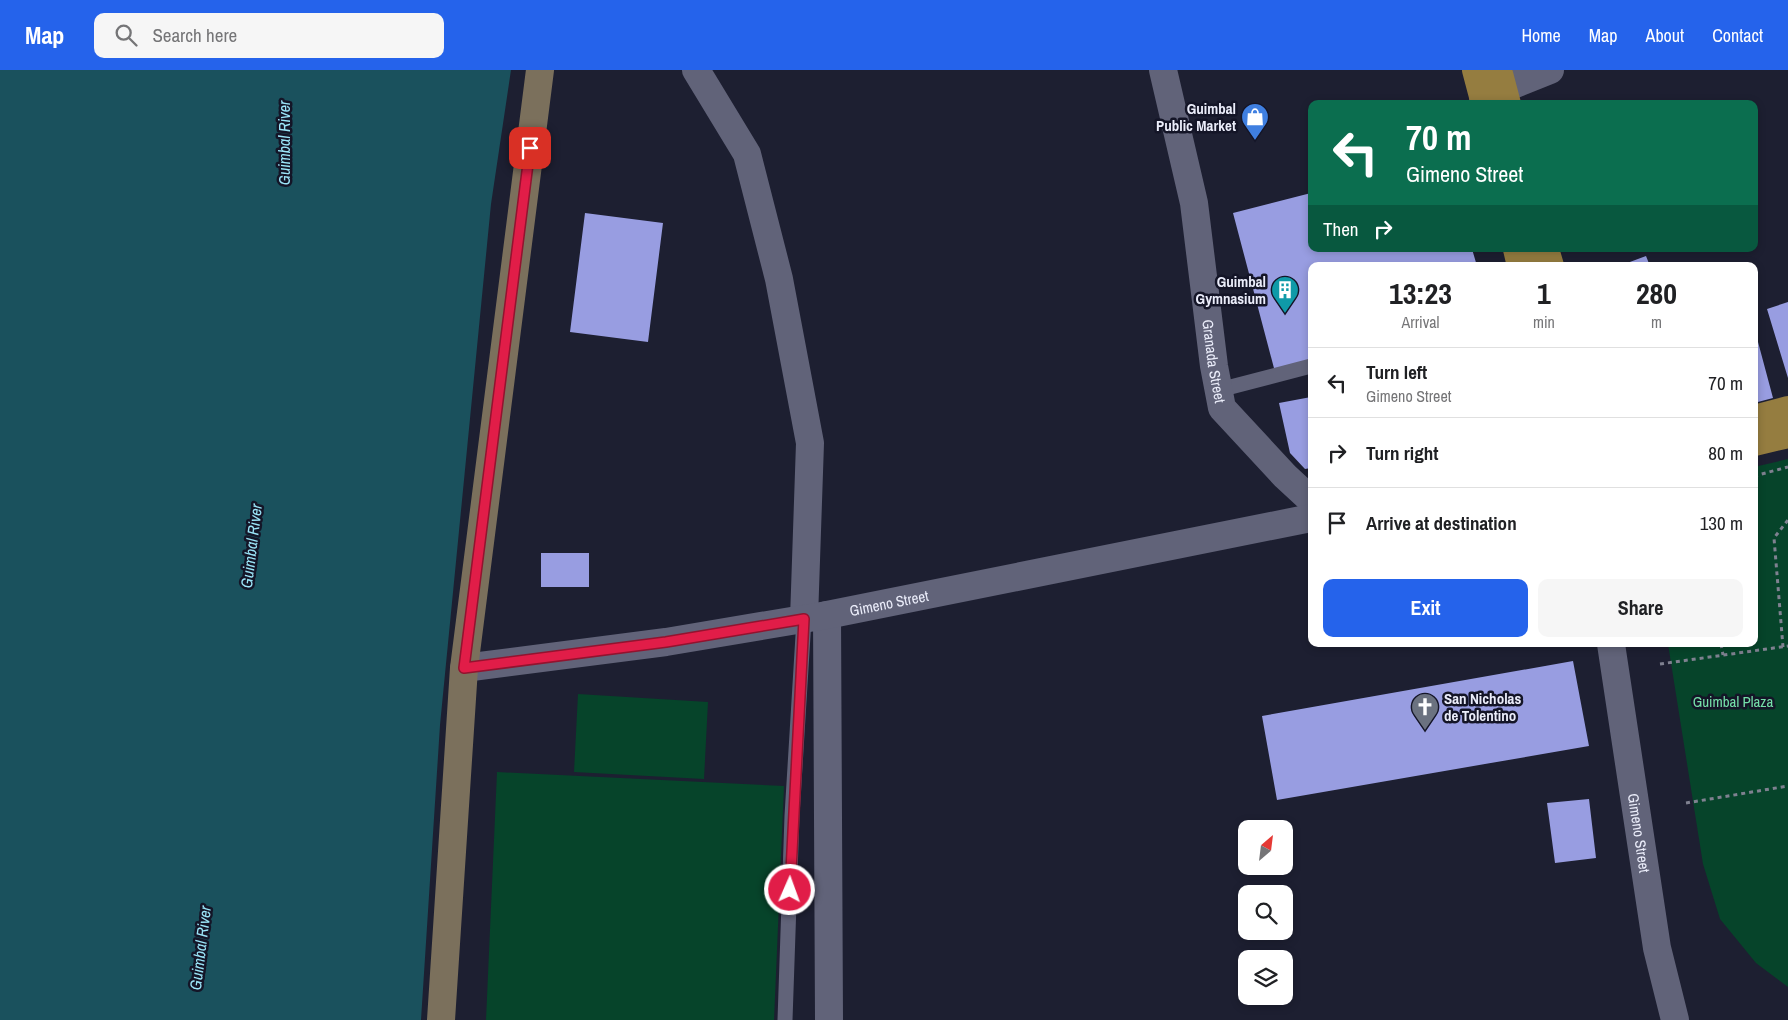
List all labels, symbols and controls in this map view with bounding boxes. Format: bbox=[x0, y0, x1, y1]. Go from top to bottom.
search box bbox=[94, 13, 444, 58]
text: Map bbox=[25, 19, 64, 51]
icon: search bbox=[112, 21, 140, 49]
text: Search here bbox=[152, 22, 237, 48]
text: Home bbox=[1521, 23, 1561, 48]
text: Map bbox=[1589, 23, 1618, 48]
text: About bbox=[1646, 23, 1684, 48]
text: Contact bbox=[1712, 23, 1763, 48]
place label: Guimbal Public Market bbox=[1156, 98, 1236, 136]
water label: Guimbal River bbox=[273, 100, 295, 185]
shop icon: Guimbal Public Market bbox=[1240, 102, 1270, 141]
text: 70 m bbox=[1406, 114, 1471, 161]
icon: left bbox=[1323, 120, 1388, 185]
pin bbox=[509, 127, 551, 169]
icon: arrive bbox=[516, 134, 544, 162]
text: Gimeno Street bbox=[1406, 159, 1523, 189]
icon: right bbox=[1369, 215, 1397, 243]
text: Then bbox=[1323, 216, 1359, 242]
place label: Guimbal Gymnasium bbox=[1196, 271, 1266, 309]
text: 13:23 bbox=[1389, 273, 1452, 313]
text: 1 bbox=[1537, 273, 1551, 313]
text: 280 bbox=[1636, 273, 1677, 313]
building icon: Guimbal Gymnasium bbox=[1270, 275, 1300, 314]
text: Arrival bbox=[1402, 311, 1439, 333]
text: min bbox=[1533, 311, 1555, 333]
text: m bbox=[1651, 311, 1662, 333]
street label: Granada Street bbox=[1198, 318, 1231, 405]
text: Turn left bbox=[1366, 359, 1427, 385]
icon: left bbox=[1323, 369, 1351, 397]
text: 70 m bbox=[1708, 370, 1743, 396]
text: Gimeno Street bbox=[1366, 385, 1451, 407]
icon: right bbox=[1323, 439, 1351, 467]
text: Turn right bbox=[1366, 440, 1438, 466]
text: 80 m bbox=[1708, 440, 1743, 466]
water label: Guimbal River bbox=[235, 502, 267, 589]
icon: arrive bbox=[1323, 509, 1351, 537]
text: Arrive at destination bbox=[1366, 510, 1517, 536]
text: 130 m bbox=[1700, 510, 1743, 536]
button: Exit bbox=[1323, 579, 1528, 637]
button: Share bbox=[1538, 579, 1743, 637]
street label: Gimeno Street bbox=[848, 584, 931, 621]
place label: San Nicholas de Tolentino bbox=[1444, 688, 1521, 726]
park label: Guimbal Plaza bbox=[1693, 691, 1773, 712]
church icon: San Nicholas de Tolentino bbox=[1410, 692, 1440, 731]
street label: Gimeno Street bbox=[1623, 792, 1656, 875]
north arrow bbox=[1238, 820, 1292, 875]
map controls bbox=[1238, 820, 1293, 1005]
position arrow bbox=[763, 863, 815, 915]
button: search bbox=[1238, 885, 1293, 940]
water label: Guimbal River bbox=[184, 904, 216, 991]
button: layers bbox=[1238, 950, 1293, 1005]

